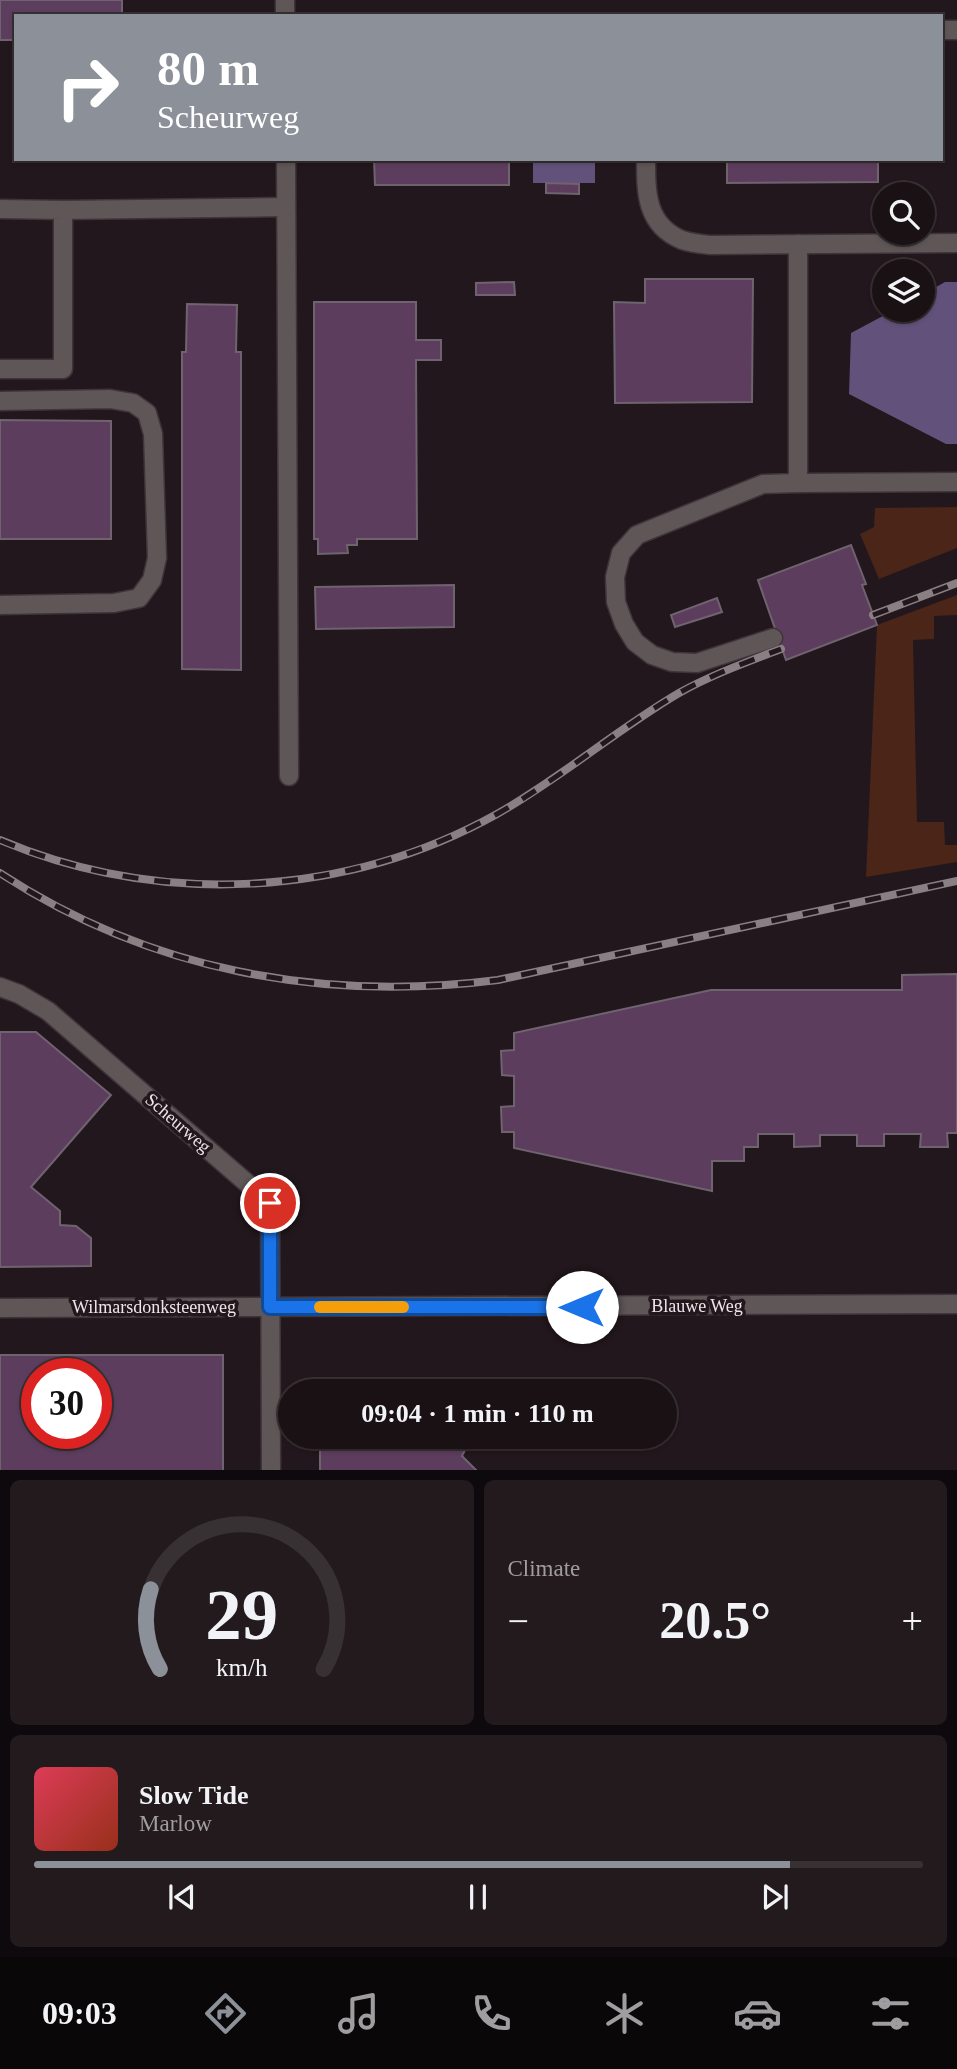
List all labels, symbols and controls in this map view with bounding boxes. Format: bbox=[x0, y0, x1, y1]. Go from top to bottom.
text: 80 m bbox=[157, 41, 259, 96]
icon: right bbox=[42, 42, 133, 133]
text: Scheurweg bbox=[157, 99, 299, 135]
map controls bbox=[872, 182, 935, 322]
button: search bbox=[872, 182, 935, 245]
button: layers bbox=[872, 259, 935, 322]
street label: Scheurweg bbox=[141, 1089, 215, 1157]
pin bbox=[240, 1173, 300, 1233]
icon: arrive bbox=[251, 1184, 289, 1222]
position arrow bbox=[545, 1270, 619, 1344]
street label: Blauwe Weg bbox=[651, 1296, 743, 1316]
street label: Wilmarsdonksteenweg bbox=[72, 1297, 236, 1317]
speed limit sign: 30 bbox=[21, 1358, 112, 1449]
text: 09:04 · 1 min · 110 m bbox=[361, 1399, 594, 1428]
text: Climate bbox=[508, 1556, 580, 1581]
text: 29 bbox=[205, 1574, 278, 1655]
text: 20.5° bbox=[659, 1592, 771, 1649]
text: − bbox=[508, 1600, 529, 1642]
text: + bbox=[902, 1600, 923, 1642]
text: km/h bbox=[216, 1653, 268, 1680]
text: Slow Tide bbox=[139, 1781, 249, 1810]
text: Marlow bbox=[139, 1811, 212, 1836]
icon: previous bbox=[163, 1878, 201, 1916]
icon: pause bbox=[459, 1878, 497, 1916]
icon: next bbox=[756, 1878, 794, 1916]
icon: directions bbox=[201, 1989, 250, 2038]
icon: music bbox=[334, 1989, 383, 2038]
icon: phone bbox=[467, 1989, 516, 2038]
icon: climate bbox=[600, 1989, 649, 2038]
icon: car bbox=[733, 1989, 782, 2038]
icon: filters bbox=[866, 1989, 915, 2038]
text: 09:03 bbox=[42, 1995, 117, 2031]

